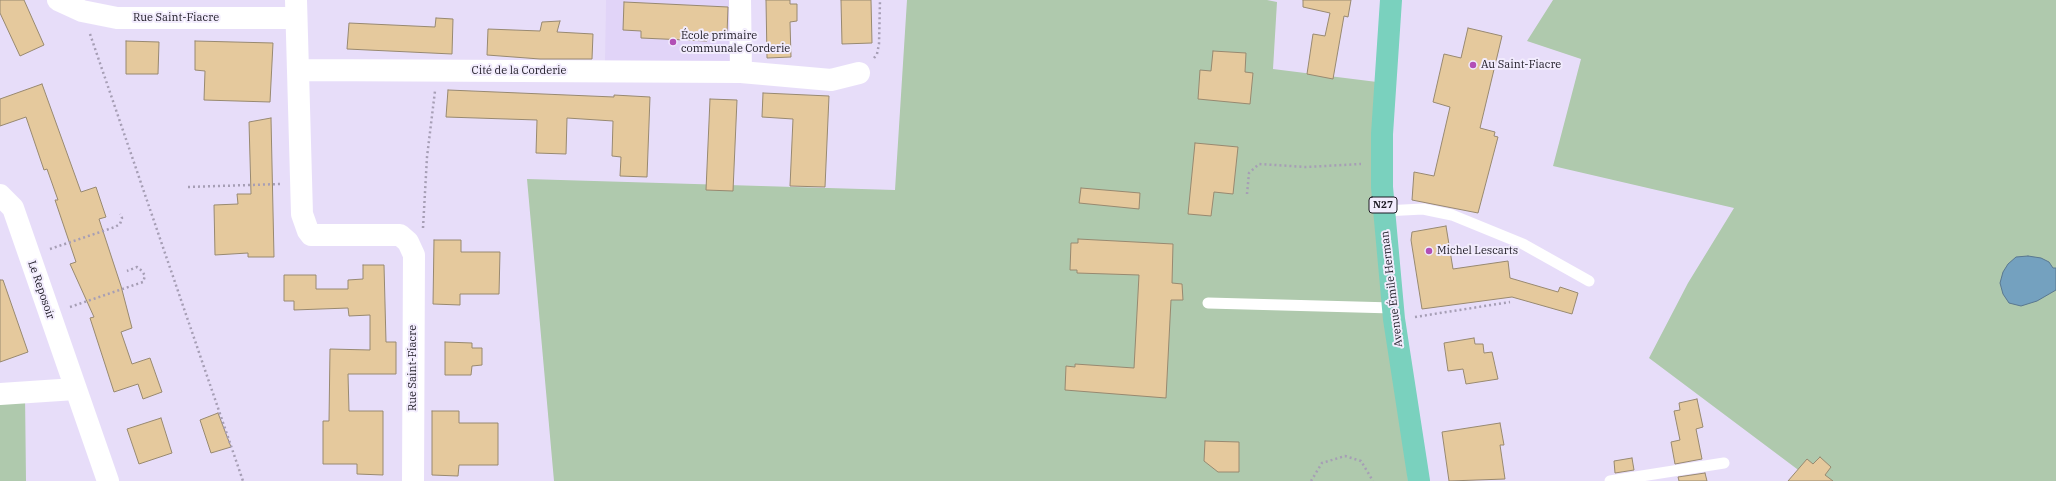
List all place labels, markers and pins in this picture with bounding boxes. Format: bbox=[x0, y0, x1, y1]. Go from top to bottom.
place label: École primaire communale Corderie bbox=[681, 29, 790, 55]
marker: École primaire communale Corderie bbox=[668, 37, 678, 47]
place label: Au Saint-Fiacre bbox=[1481, 58, 1561, 72]
marker: Au Saint-Fiacre bbox=[1468, 60, 1478, 70]
place label: Michel Lescarts bbox=[1437, 244, 1518, 258]
marker: Michel Lescarts bbox=[1424, 246, 1434, 256]

